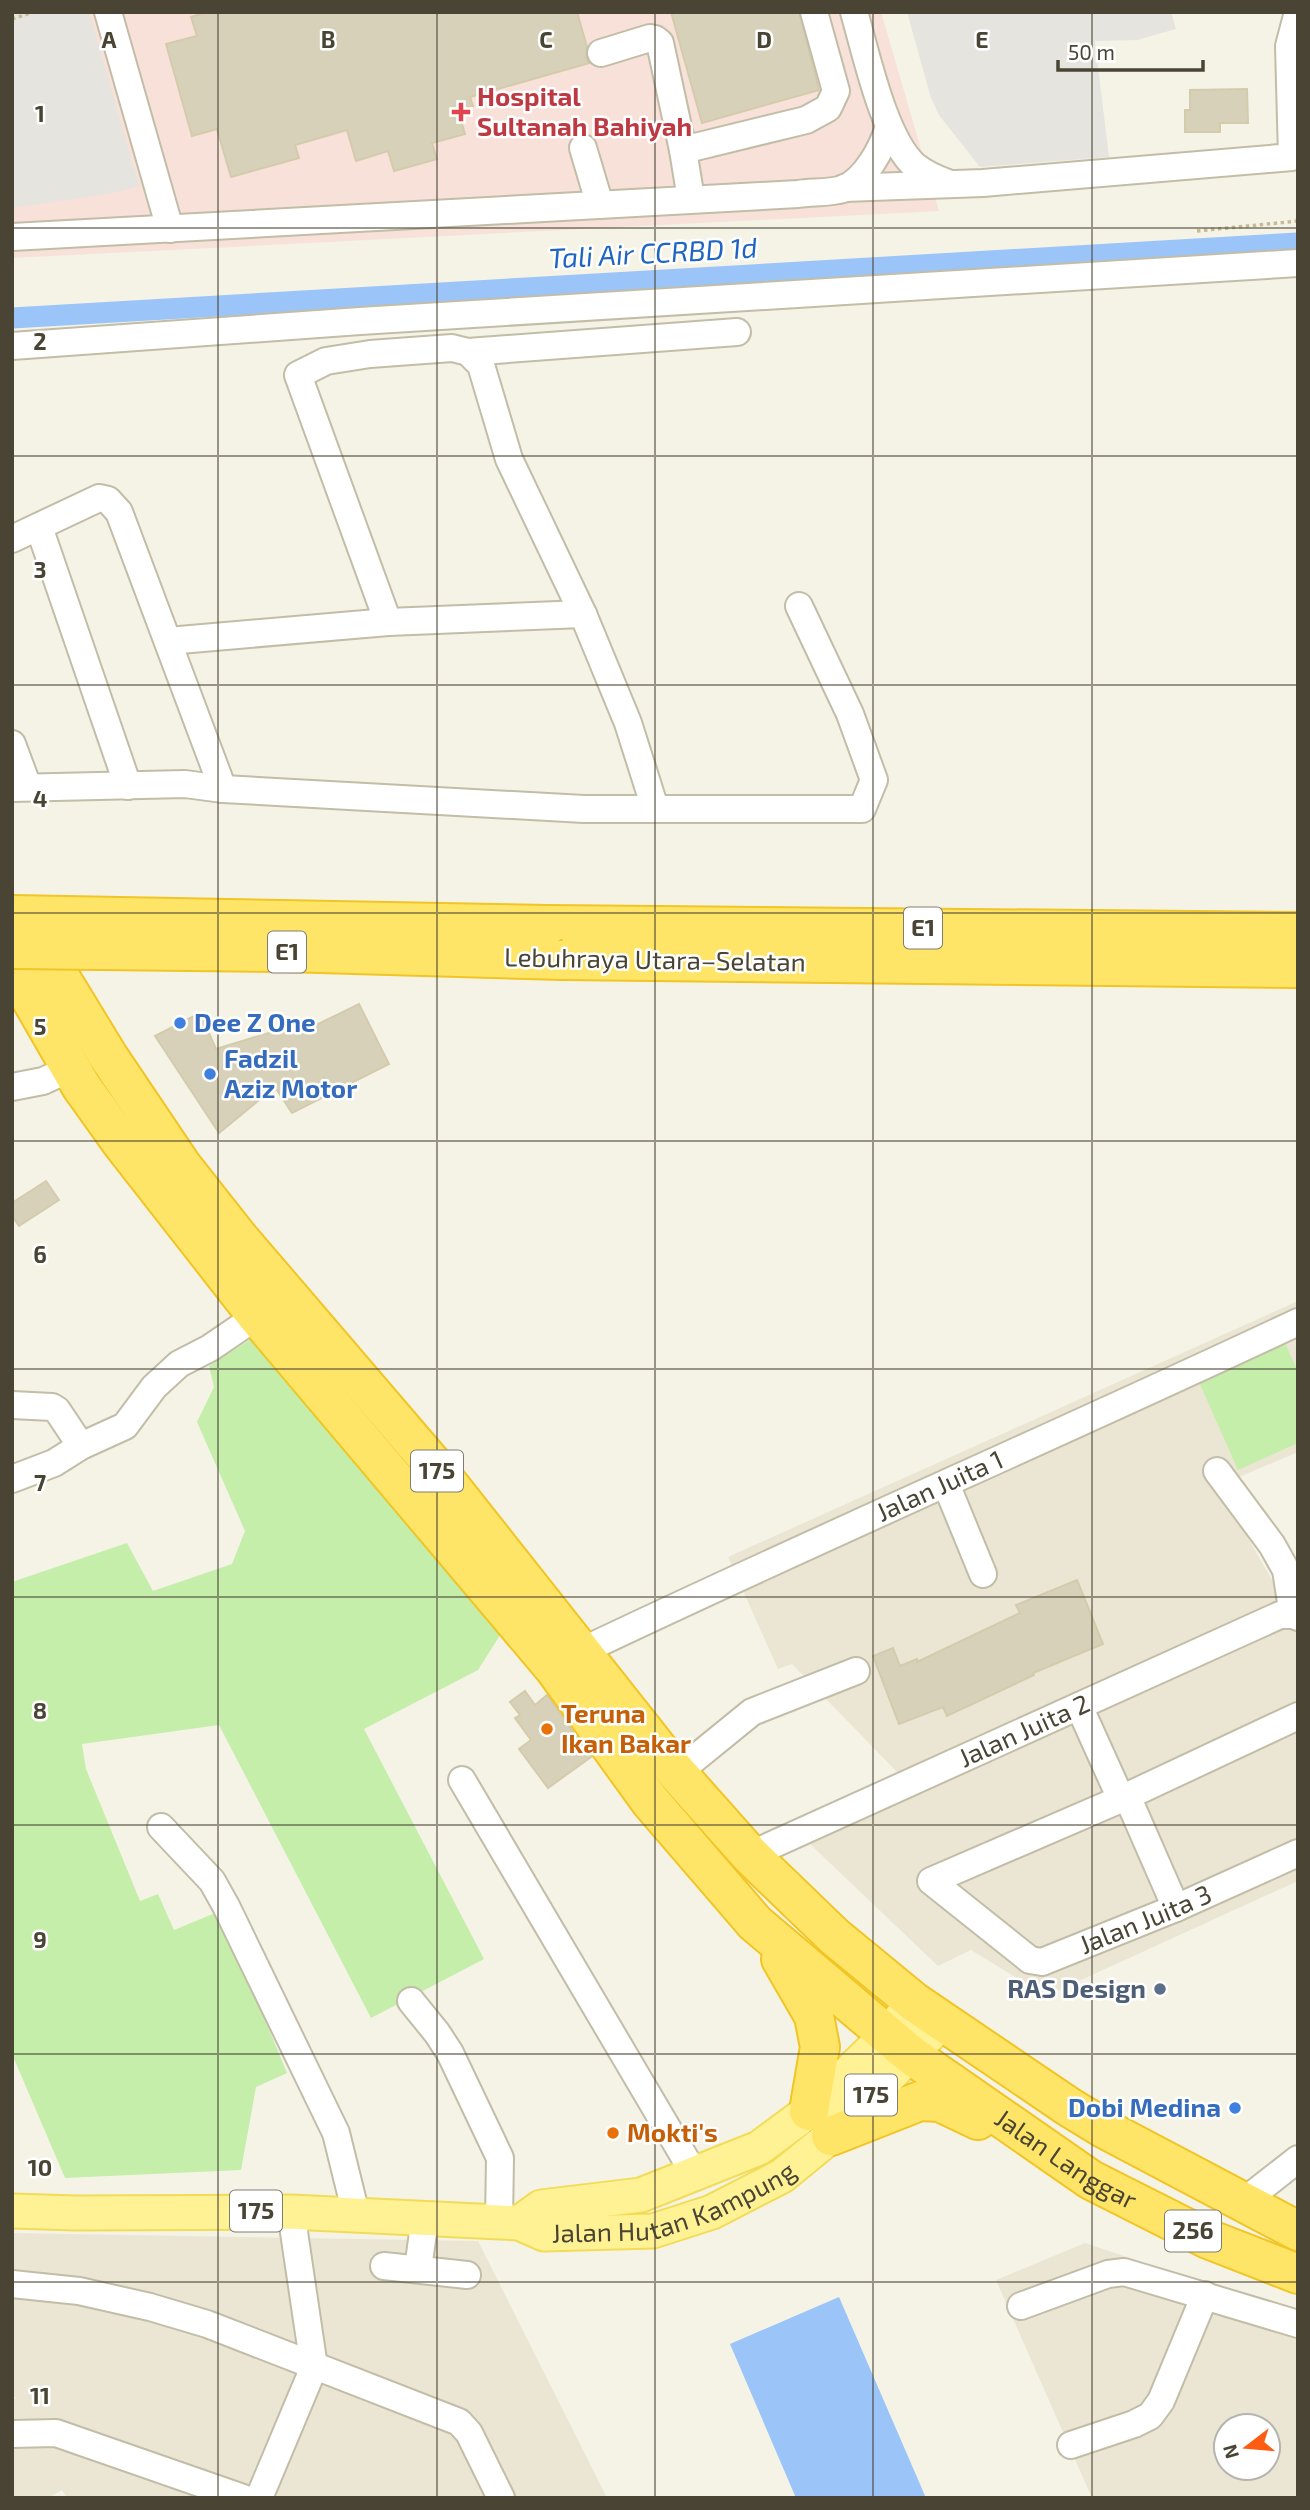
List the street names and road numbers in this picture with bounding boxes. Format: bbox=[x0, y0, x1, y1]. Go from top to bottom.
road number: E1 bbox=[904, 908, 942, 948]
road number: E1 bbox=[268, 932, 306, 972]
street label: Lebuhraya Utara–Selatan bbox=[504, 940, 806, 977]
street label: Jalan Juita 1 bbox=[871, 1443, 1008, 1527]
road number: 175 bbox=[411, 1450, 463, 1492]
street label: Jalan Juita 2 bbox=[953, 1686, 1094, 1773]
street label: Jalan Juita 3 bbox=[1074, 1877, 1216, 1959]
road number: 175 bbox=[845, 2074, 897, 2116]
street label: Jalan Langgar bbox=[990, 2101, 1142, 2215]
street label: Jalan Hutan Kampung bbox=[551, 2154, 801, 2248]
road number: 175 bbox=[230, 2190, 282, 2232]
road number: 256 bbox=[1165, 2210, 1221, 2252]

